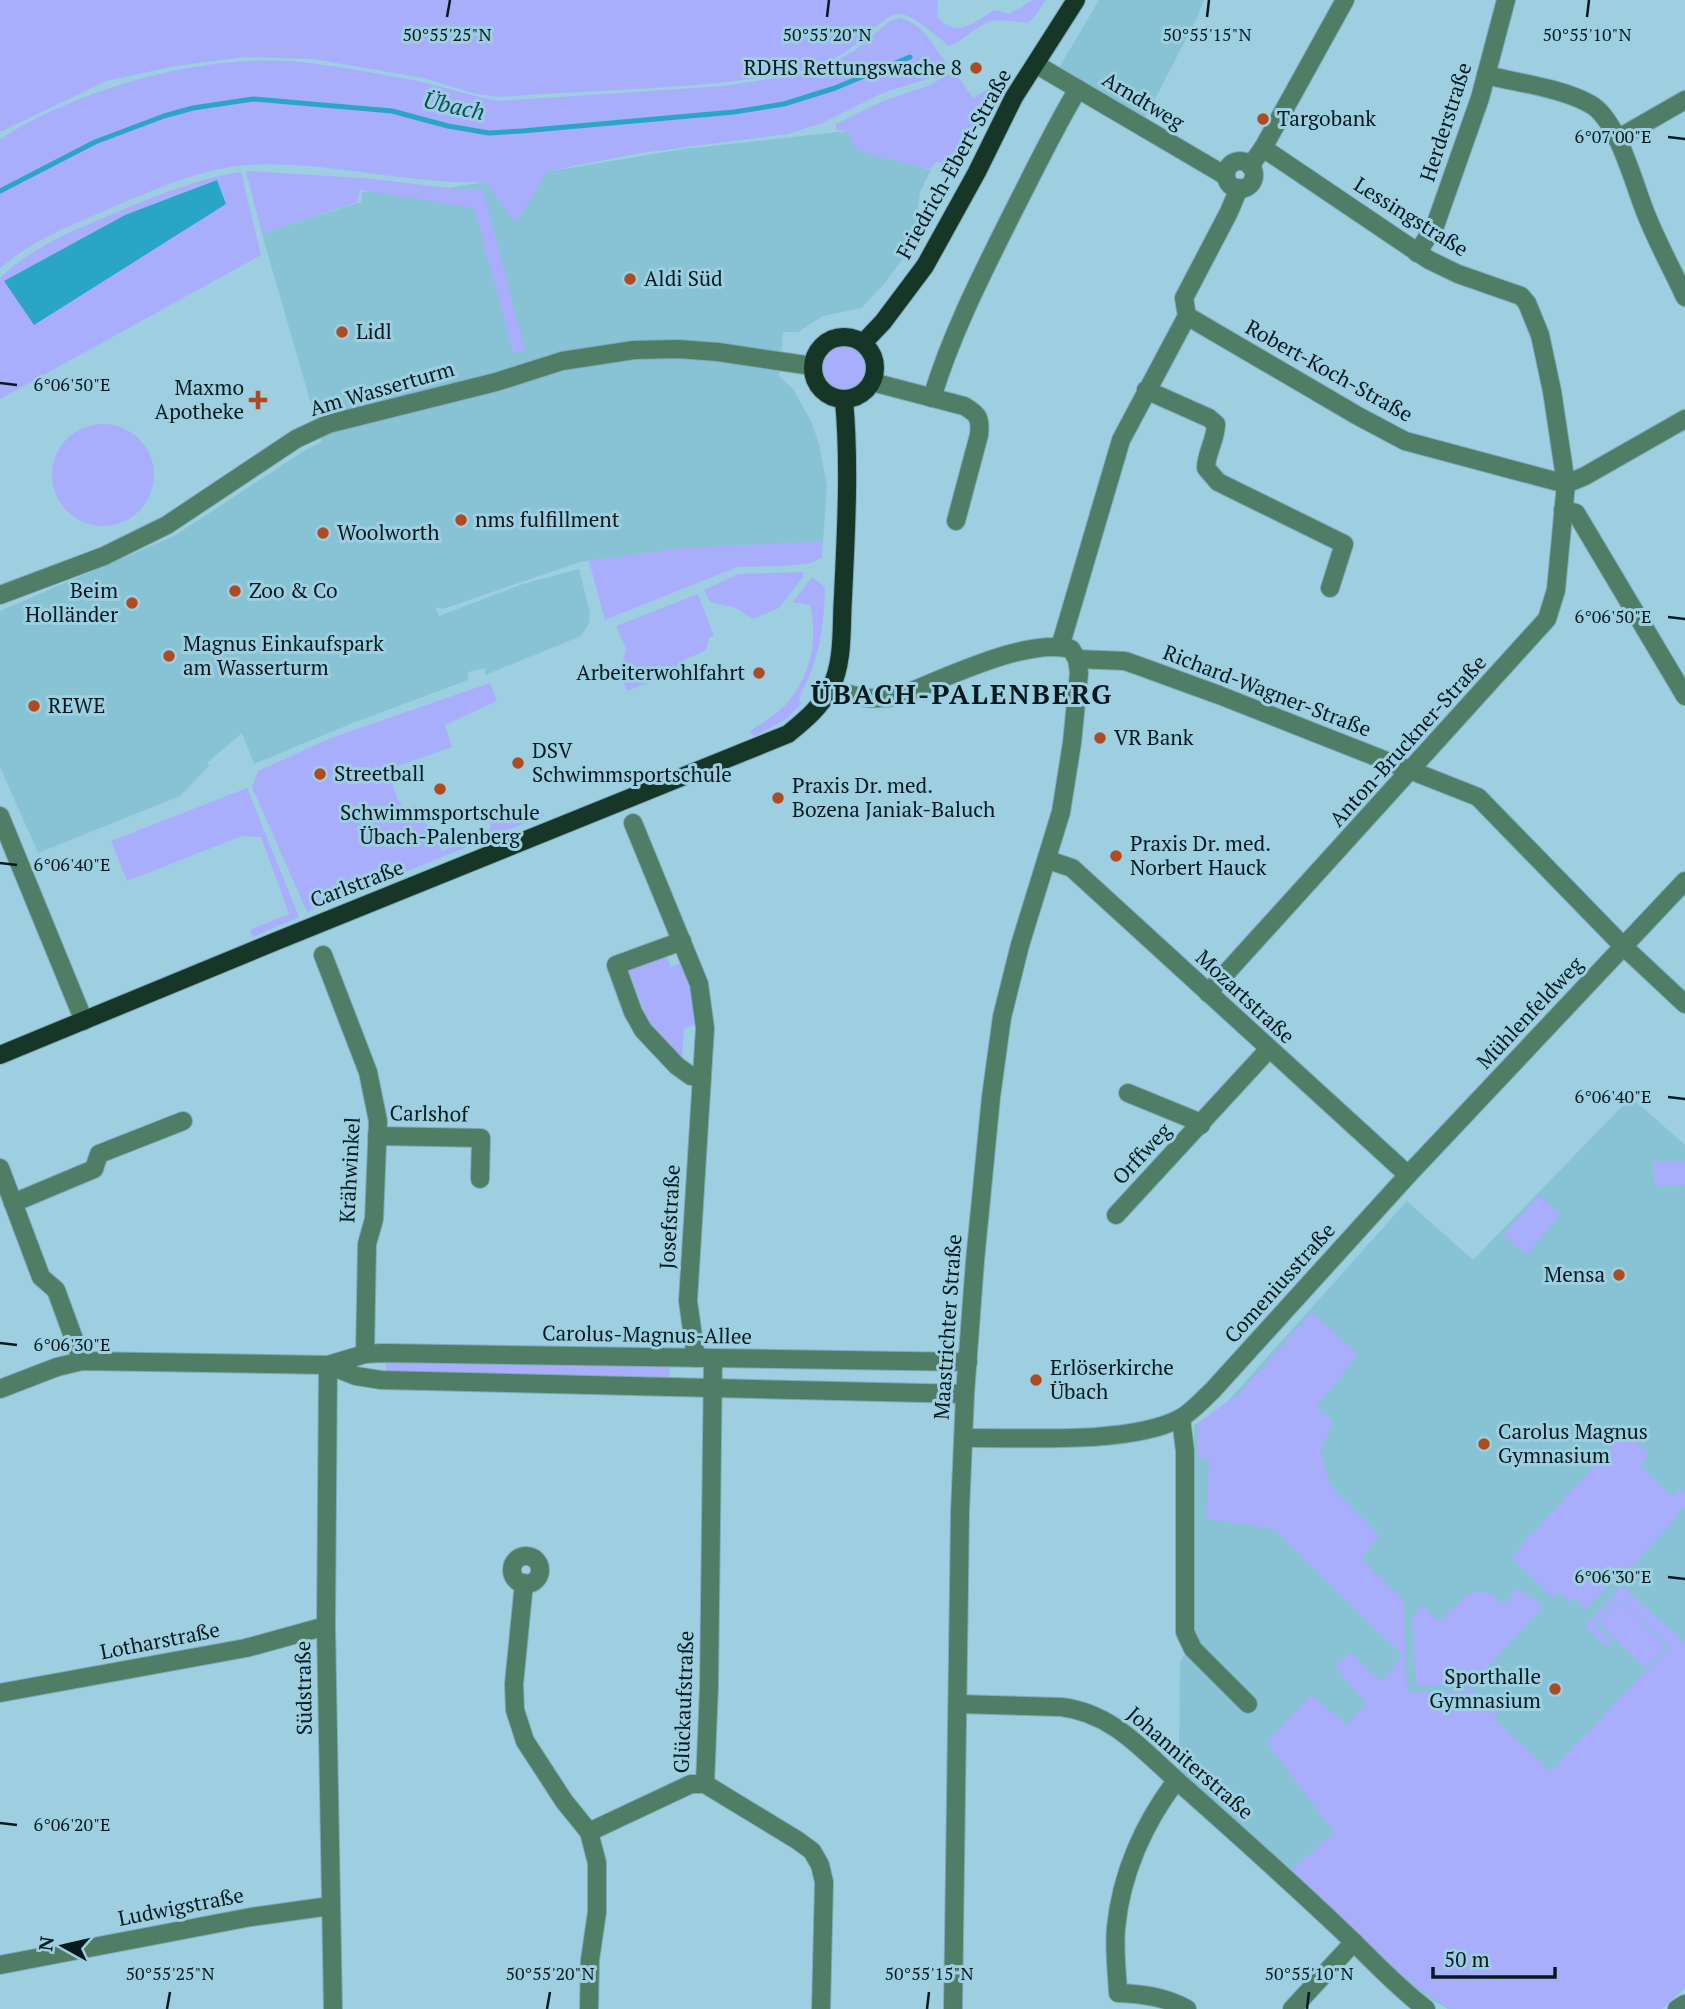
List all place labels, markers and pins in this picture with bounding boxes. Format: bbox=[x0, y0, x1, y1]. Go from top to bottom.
place label: RDHS Rettungswache 8 bbox=[743, 53, 962, 81]
marker: RDHS Rettungswache 8 bbox=[968, 60, 984, 76]
place label: Targobank bbox=[1277, 104, 1376, 132]
marker: Targobank bbox=[1255, 111, 1271, 127]
place label: Aldi Süd bbox=[644, 264, 723, 292]
marker: Aldi Süd bbox=[622, 271, 638, 287]
place label: Lidl bbox=[356, 317, 392, 345]
marker: Lidl bbox=[334, 324, 350, 340]
place label: Maxmo Apotheke bbox=[155, 373, 244, 425]
marker: Maxmo Apotheke bbox=[250, 392, 266, 408]
place label: nms fulfillment bbox=[475, 505, 620, 533]
marker: nms fulfillment bbox=[453, 512, 469, 528]
place label: Woolworth bbox=[337, 518, 440, 546]
marker: Woolworth bbox=[315, 525, 331, 541]
place label: Beim Holländer bbox=[25, 576, 118, 628]
place label: Zoo & Co bbox=[249, 576, 338, 604]
marker: Zoo & Co bbox=[227, 583, 243, 599]
marker: Beim Holländer bbox=[124, 595, 140, 611]
place label: Magnus Einkaufspark am Wasserturm bbox=[183, 629, 384, 681]
marker: Magnus Einkaufspark am Wasserturm bbox=[161, 648, 177, 664]
place label: Arbeiterwohlfahrt bbox=[576, 658, 745, 686]
marker: Arbeiterwohlfahrt bbox=[751, 665, 767, 681]
place label: REWE bbox=[48, 691, 105, 719]
marker: REWE bbox=[26, 698, 42, 714]
place label: VR Bank bbox=[1114, 723, 1194, 751]
marker: VR Bank bbox=[1092, 730, 1108, 746]
place label: DSV Schwimmsportschule bbox=[532, 736, 732, 788]
marker: DSV Schwimmsportschule bbox=[510, 755, 526, 771]
place label: Streetball bbox=[334, 759, 425, 787]
marker: Streetball bbox=[312, 766, 328, 782]
place label: Praxis Dr. med. Bozena Janiak-Baluch bbox=[792, 771, 995, 823]
marker: Schwimmsportschule Übach-Palenberg bbox=[432, 781, 448, 797]
marker: Praxis Dr. med. Bozena Janiak-Baluch bbox=[770, 790, 786, 806]
place label: Schwimmsportschule Übach-Palenberg bbox=[340, 798, 540, 850]
place label: Praxis Dr. med. Norbert Hauck bbox=[1130, 829, 1271, 881]
marker: Praxis Dr. med. Norbert Hauck bbox=[1108, 848, 1124, 864]
place label: Mensa bbox=[1544, 1260, 1605, 1288]
marker: Mensa bbox=[1611, 1267, 1627, 1283]
place label: Erlöserkirche Übach bbox=[1050, 1353, 1174, 1405]
marker: Erlöserkirche Übach bbox=[1028, 1372, 1044, 1388]
place label: Carolus Magnus Gymnasium bbox=[1498, 1417, 1648, 1469]
marker: Carolus Magnus Gymnasium bbox=[1476, 1436, 1492, 1452]
place label: Sporthalle Gymnasium bbox=[1429, 1662, 1541, 1714]
marker: Sporthalle Gymnasium bbox=[1547, 1681, 1563, 1697]

